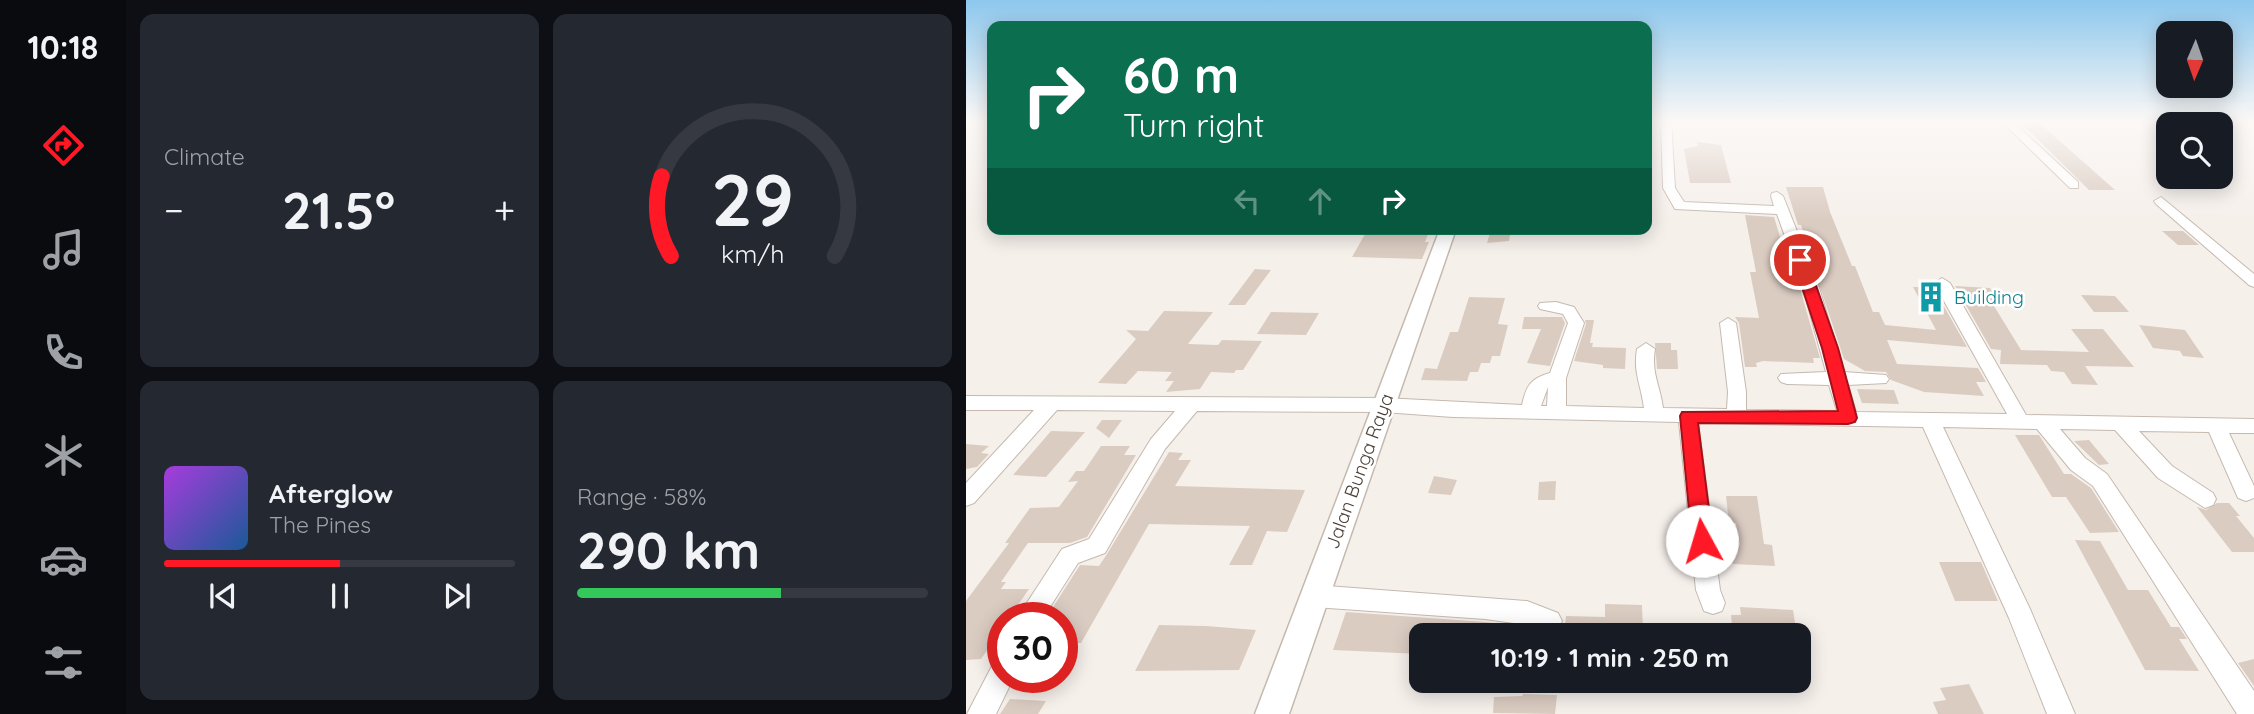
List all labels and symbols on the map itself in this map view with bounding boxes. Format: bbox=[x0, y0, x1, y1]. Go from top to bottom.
north arrow bbox=[2156, 21, 2233, 98]
pin bbox=[1770, 230, 1830, 290]
building icon: Building bbox=[1914, 280, 1948, 314]
place label: Building bbox=[1954, 285, 2024, 309]
street label: Jalan Bunga Raya bbox=[1320, 390, 1398, 552]
position arrow bbox=[1665, 504, 1739, 578]
speed limit sign: 30 bbox=[987, 602, 1078, 693]

